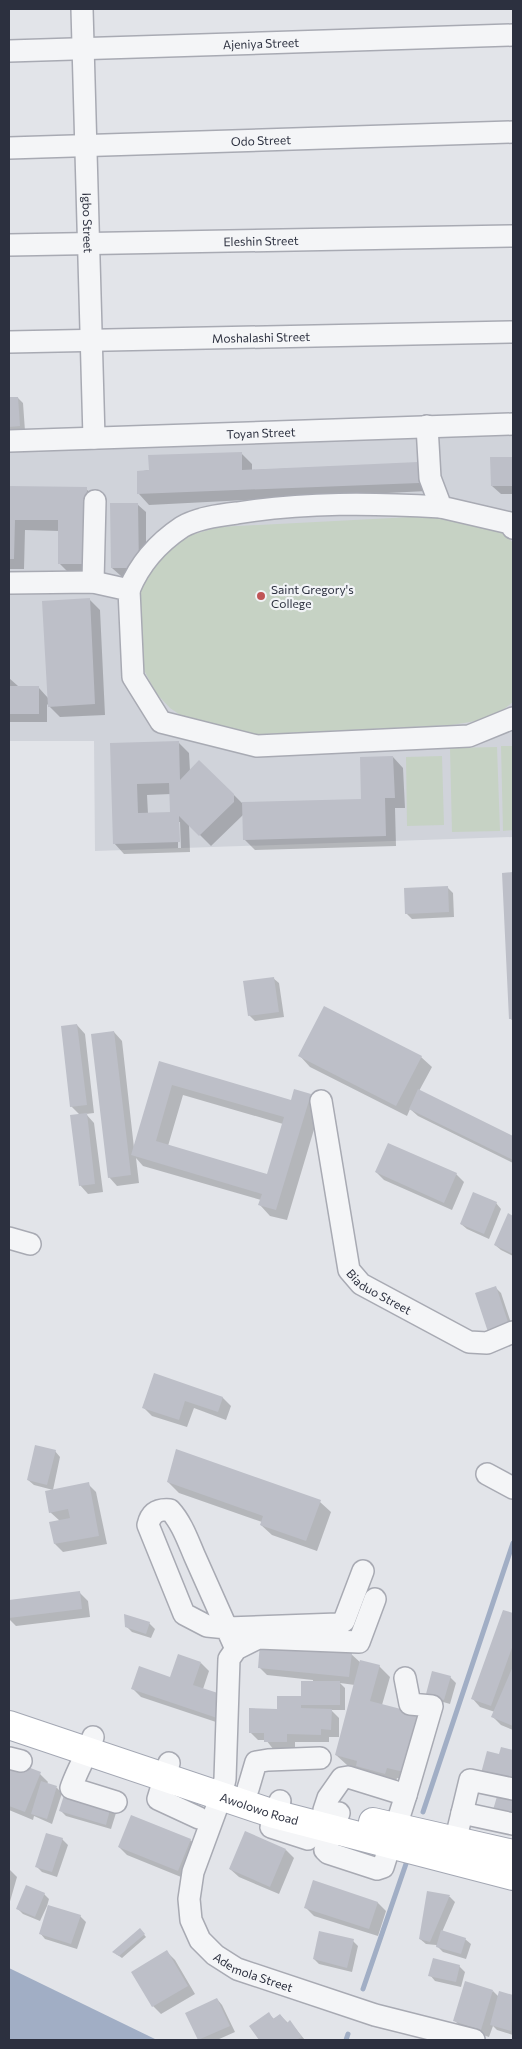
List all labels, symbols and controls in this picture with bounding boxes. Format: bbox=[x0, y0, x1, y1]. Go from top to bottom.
street label: Ajeniya Street bbox=[223, 35, 299, 51]
street label: Odo Street bbox=[231, 132, 291, 148]
street label: Igbo Street bbox=[80, 193, 96, 253]
street label: Eleshin Street bbox=[223, 233, 299, 248]
street label: Moshalashi Street bbox=[212, 329, 310, 345]
street label: Toyan Street bbox=[226, 424, 296, 441]
place label: Saint Gregory's College bbox=[271, 582, 354, 610]
marker: Saint Gregory's College bbox=[255, 590, 267, 602]
street label: Biaduo Street bbox=[344, 1266, 414, 1317]
street label: Awolowo Road bbox=[218, 1789, 300, 1827]
street label: Ademola Street bbox=[211, 1949, 295, 1994]

